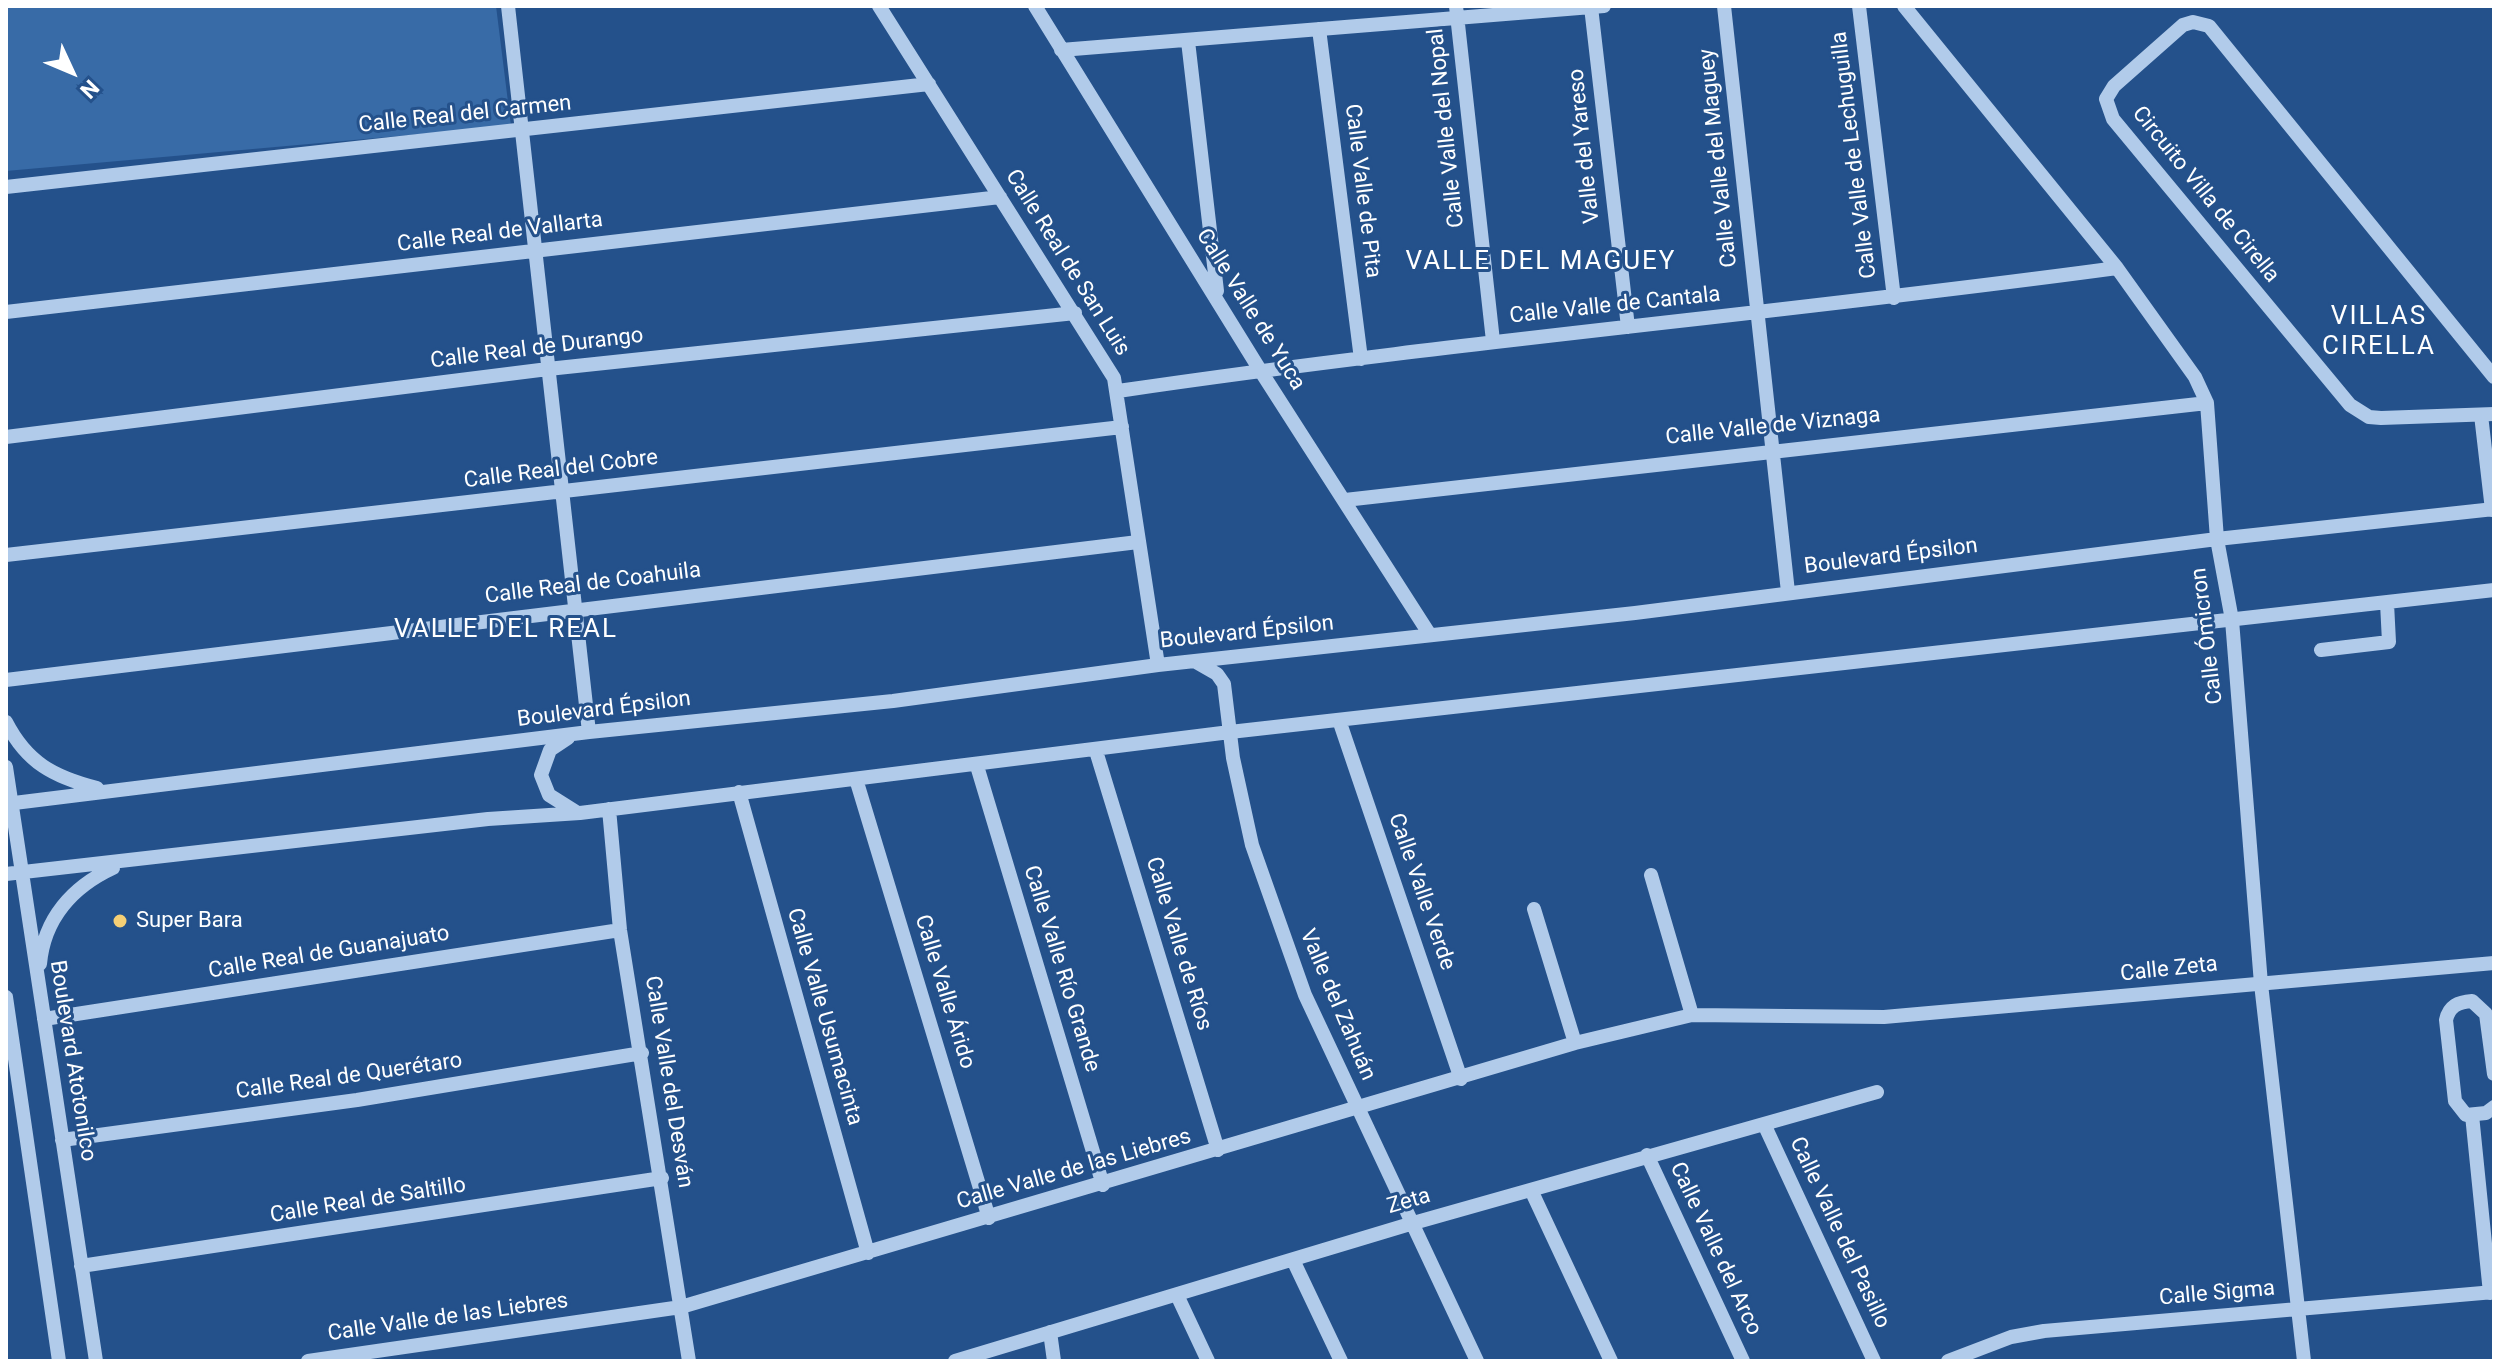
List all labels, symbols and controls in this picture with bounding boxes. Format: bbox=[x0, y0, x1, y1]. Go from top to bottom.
street label: Calle Valle del Nopal bbox=[1423, 27, 1471, 229]
street label: Calle Valle de Lechuguilla bbox=[1827, 30, 1883, 280]
north arrow bbox=[32, 32, 112, 112]
street label: Calle Valle del Maguey bbox=[1694, 47, 1744, 269]
street label: Valle del Yareso bbox=[1564, 67, 1606, 225]
text: N bbox=[75, 75, 104, 103]
street label: Calle Real del Carmen bbox=[357, 91, 573, 139]
street label: Calle Valle de Pita bbox=[1338, 102, 1386, 280]
street label: Circuito Villa de Cirella bbox=[2126, 102, 2284, 288]
street label: Calle Real de San Luis bbox=[999, 165, 1135, 361]
street label: Calle Real de Vallarta bbox=[396, 207, 604, 259]
street label: Calle Valle de Yuca bbox=[1190, 224, 1310, 396]
district label: VALLE DEL MAGUEY bbox=[1406, 246, 1676, 278]
street label: Calle Valle de Cantala bbox=[1508, 282, 1722, 330]
district label: VILLAS CIRELLA bbox=[2322, 301, 2436, 362]
street label: Calle Real de Durango bbox=[429, 323, 645, 375]
street label: Calle Valle de Viznaga bbox=[1664, 403, 1882, 451]
street label: Calle Real del Cobre bbox=[463, 445, 659, 495]
street label: Boulevard Épsilon bbox=[1803, 533, 1979, 581]
street label: Calle Real de Coahuila bbox=[484, 558, 702, 610]
street label: Calle Ómicron bbox=[2187, 566, 2229, 706]
street label: Boulevard Épsilon bbox=[1159, 611, 1335, 655]
district label: VALLE DEL REAL bbox=[394, 614, 618, 646]
street label: Boulevard Épsilon bbox=[516, 686, 692, 734]
street label: Calle Valle Verde bbox=[1382, 810, 1460, 974]
street label: Calle Valle de Ríos bbox=[1139, 854, 1217, 1034]
street label: Calle Valle Río Grande bbox=[1017, 863, 1105, 1075]
street label: Calle Valle Usumacinta bbox=[780, 905, 868, 1129]
place label: Super Bara bbox=[136, 908, 243, 934]
marker: Super Bara bbox=[111, 912, 129, 930]
street label: Calle Valle Árido bbox=[908, 912, 980, 1072]
street label: Calle Real de Guanajuato bbox=[207, 921, 451, 985]
street label: Valle del Zahuán bbox=[1293, 925, 1381, 1085]
street label: Calle Zeta bbox=[2119, 952, 2219, 988]
street label: Boulevard Atotonilco bbox=[43, 959, 101, 1163]
street label: Calle Valle del Desván bbox=[638, 974, 698, 1190]
street label: Calle Real de Querétaro bbox=[234, 1048, 464, 1106]
street label: Calle Valle de las Liebres bbox=[954, 1124, 1194, 1216]
street label: Calle Valle del Pasillo bbox=[1783, 1133, 1895, 1333]
street label: Calle Valle del Arco bbox=[1663, 1158, 1767, 1340]
street label: Calle Real de Saltillo bbox=[268, 1172, 468, 1230]
street label: Zeta bbox=[1384, 1183, 1434, 1221]
street label: Calle Sigma bbox=[2158, 1276, 2276, 1312]
street label: Calle Valle de las Liebres bbox=[326, 1288, 570, 1348]

